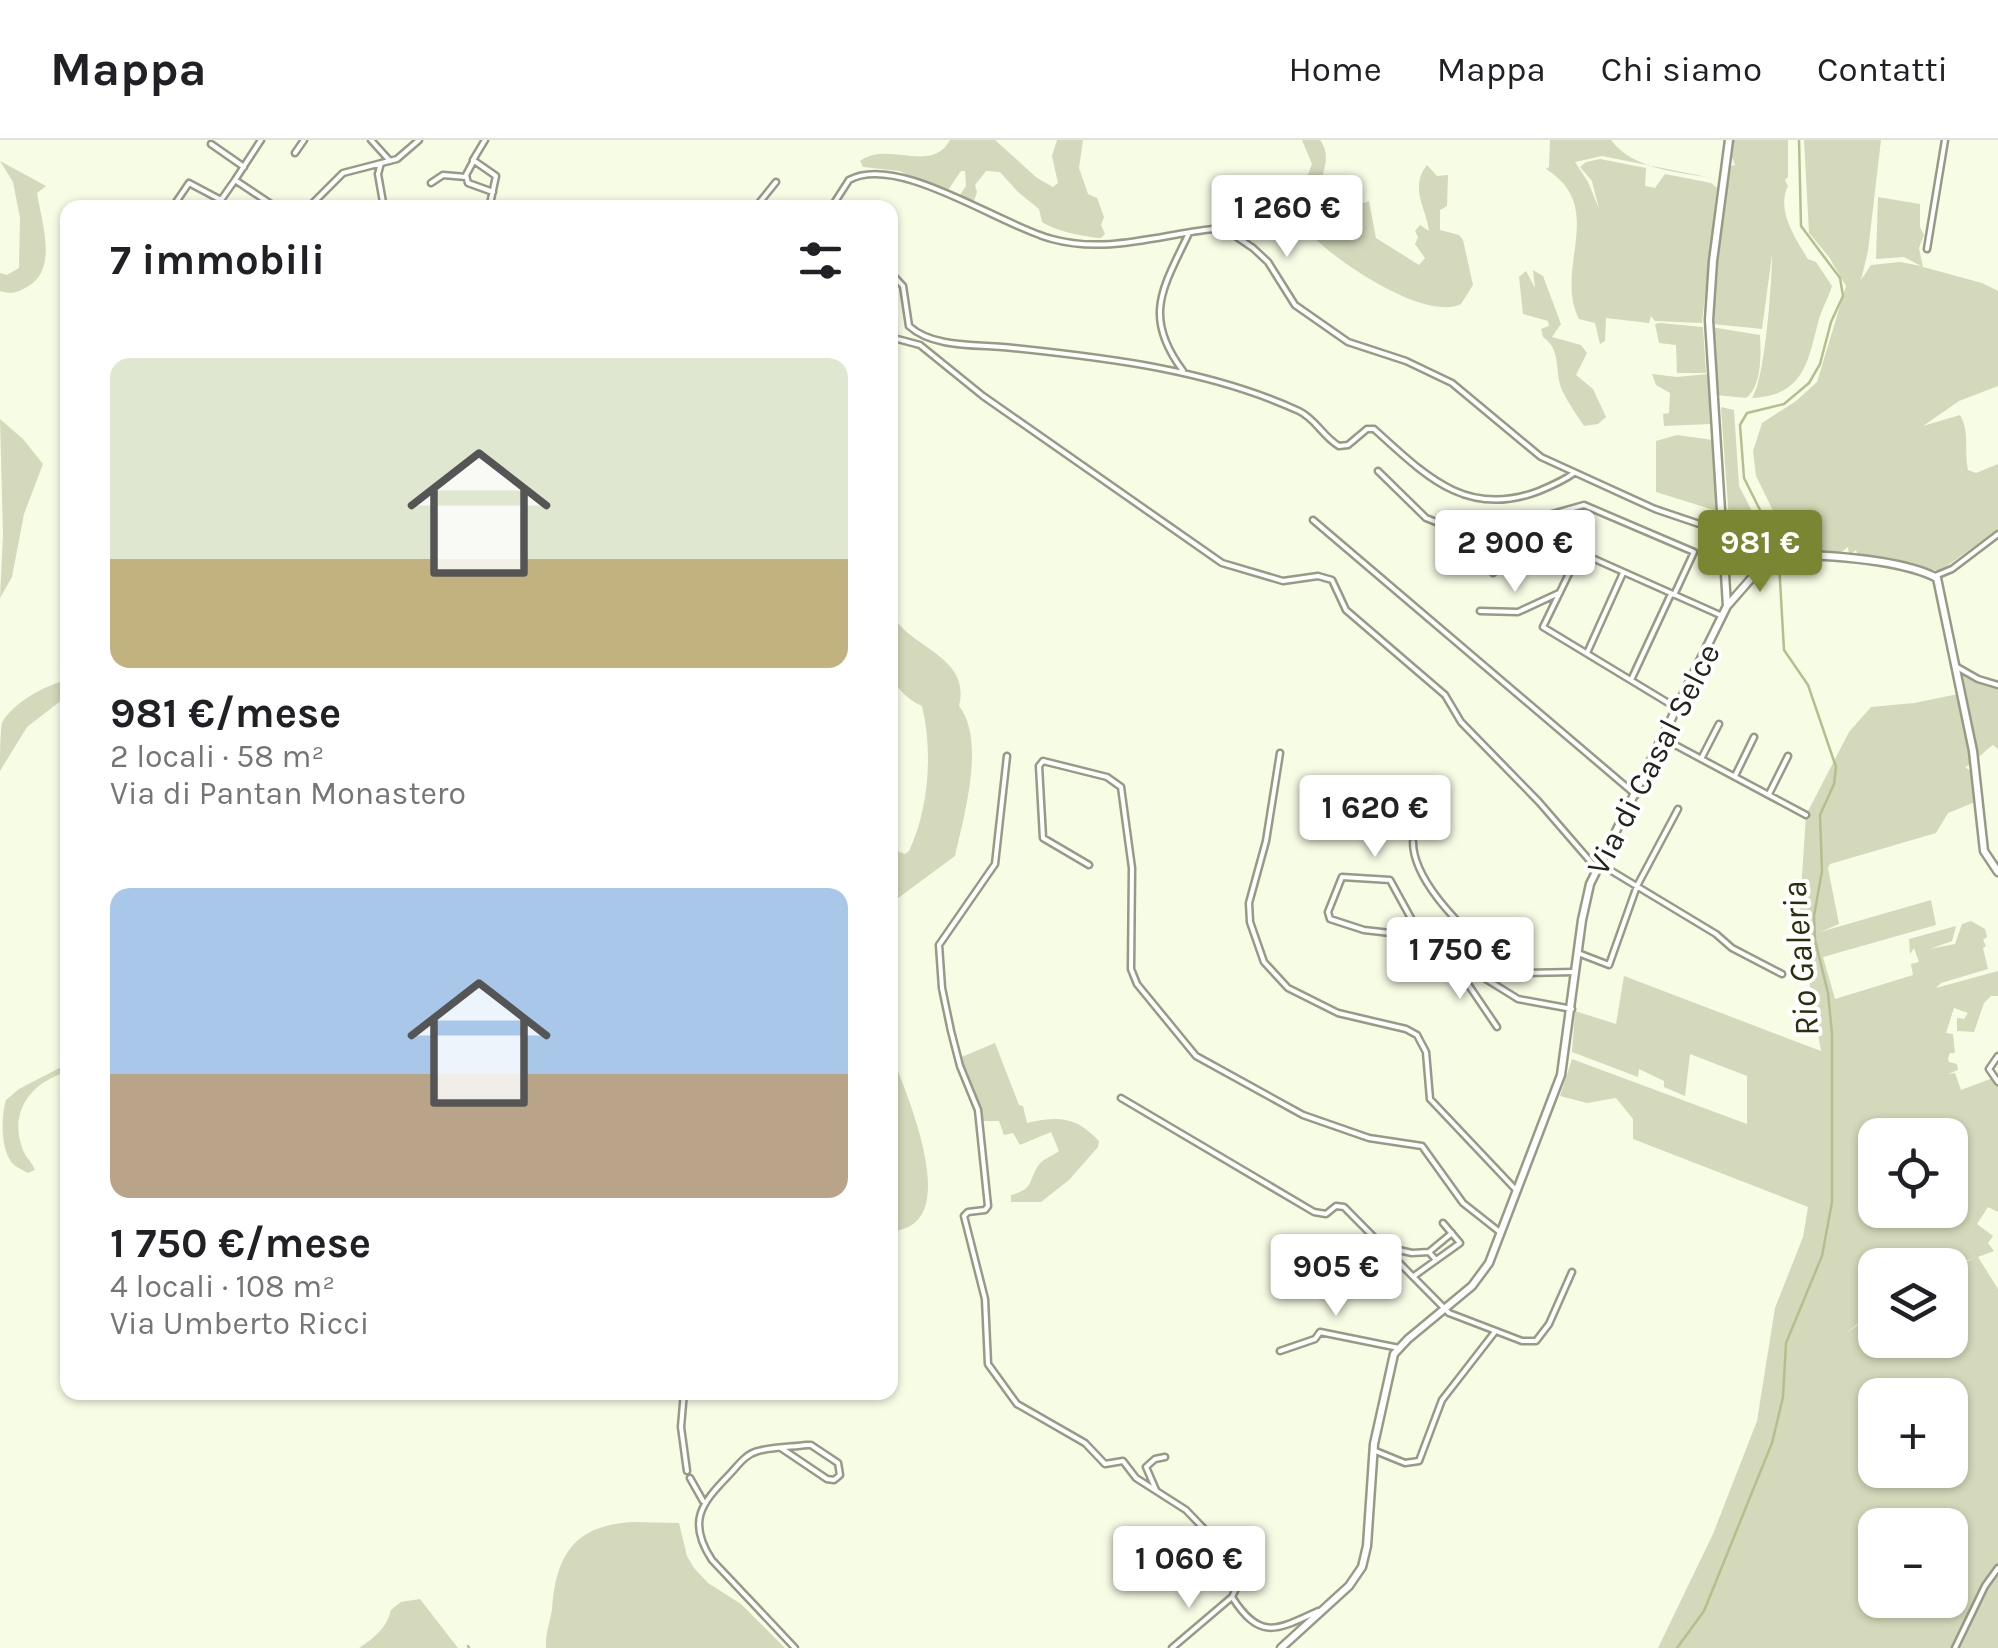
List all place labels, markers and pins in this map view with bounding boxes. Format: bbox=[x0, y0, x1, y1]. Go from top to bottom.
pin: 1 260 € bbox=[1195, 175, 1379, 260]
pin: 2 900 € bbox=[1423, 510, 1607, 595]
pin: 981 € bbox=[1690, 510, 1830, 595]
pin: 1 620 € bbox=[1283, 775, 1467, 860]
pin: 1 750 € bbox=[1368, 917, 1552, 1002]
pin: 905 € bbox=[1266, 1234, 1406, 1319]
pin: 1 060 € bbox=[1097, 1526, 1281, 1611]

